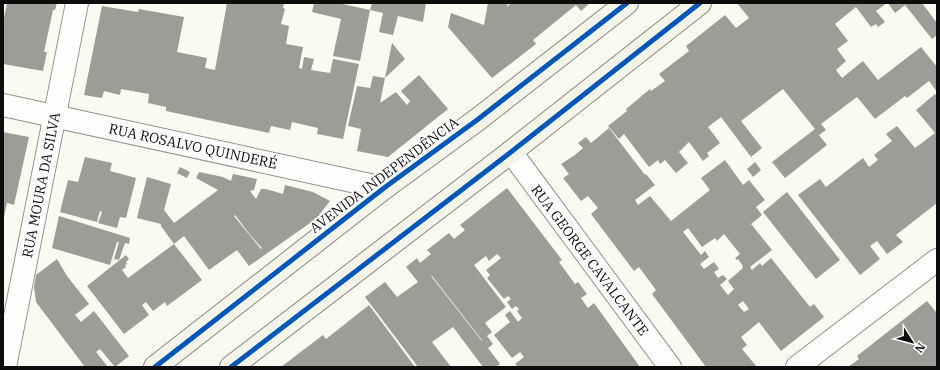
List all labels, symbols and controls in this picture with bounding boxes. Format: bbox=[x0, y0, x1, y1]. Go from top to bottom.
street label: RUA MOURA DA SILVA bbox=[18, 110, 64, 259]
street label: AVENIDA INDEPENDÊNCIA bbox=[306, 113, 462, 237]
street label: RUA ROSALVO QUINDERÉ bbox=[107, 118, 279, 173]
street label: RUA GEORGE CAVALCANTE bbox=[527, 181, 653, 339]
north arrow bbox=[892, 322, 932, 362]
text: N bbox=[912, 340, 928, 356]

